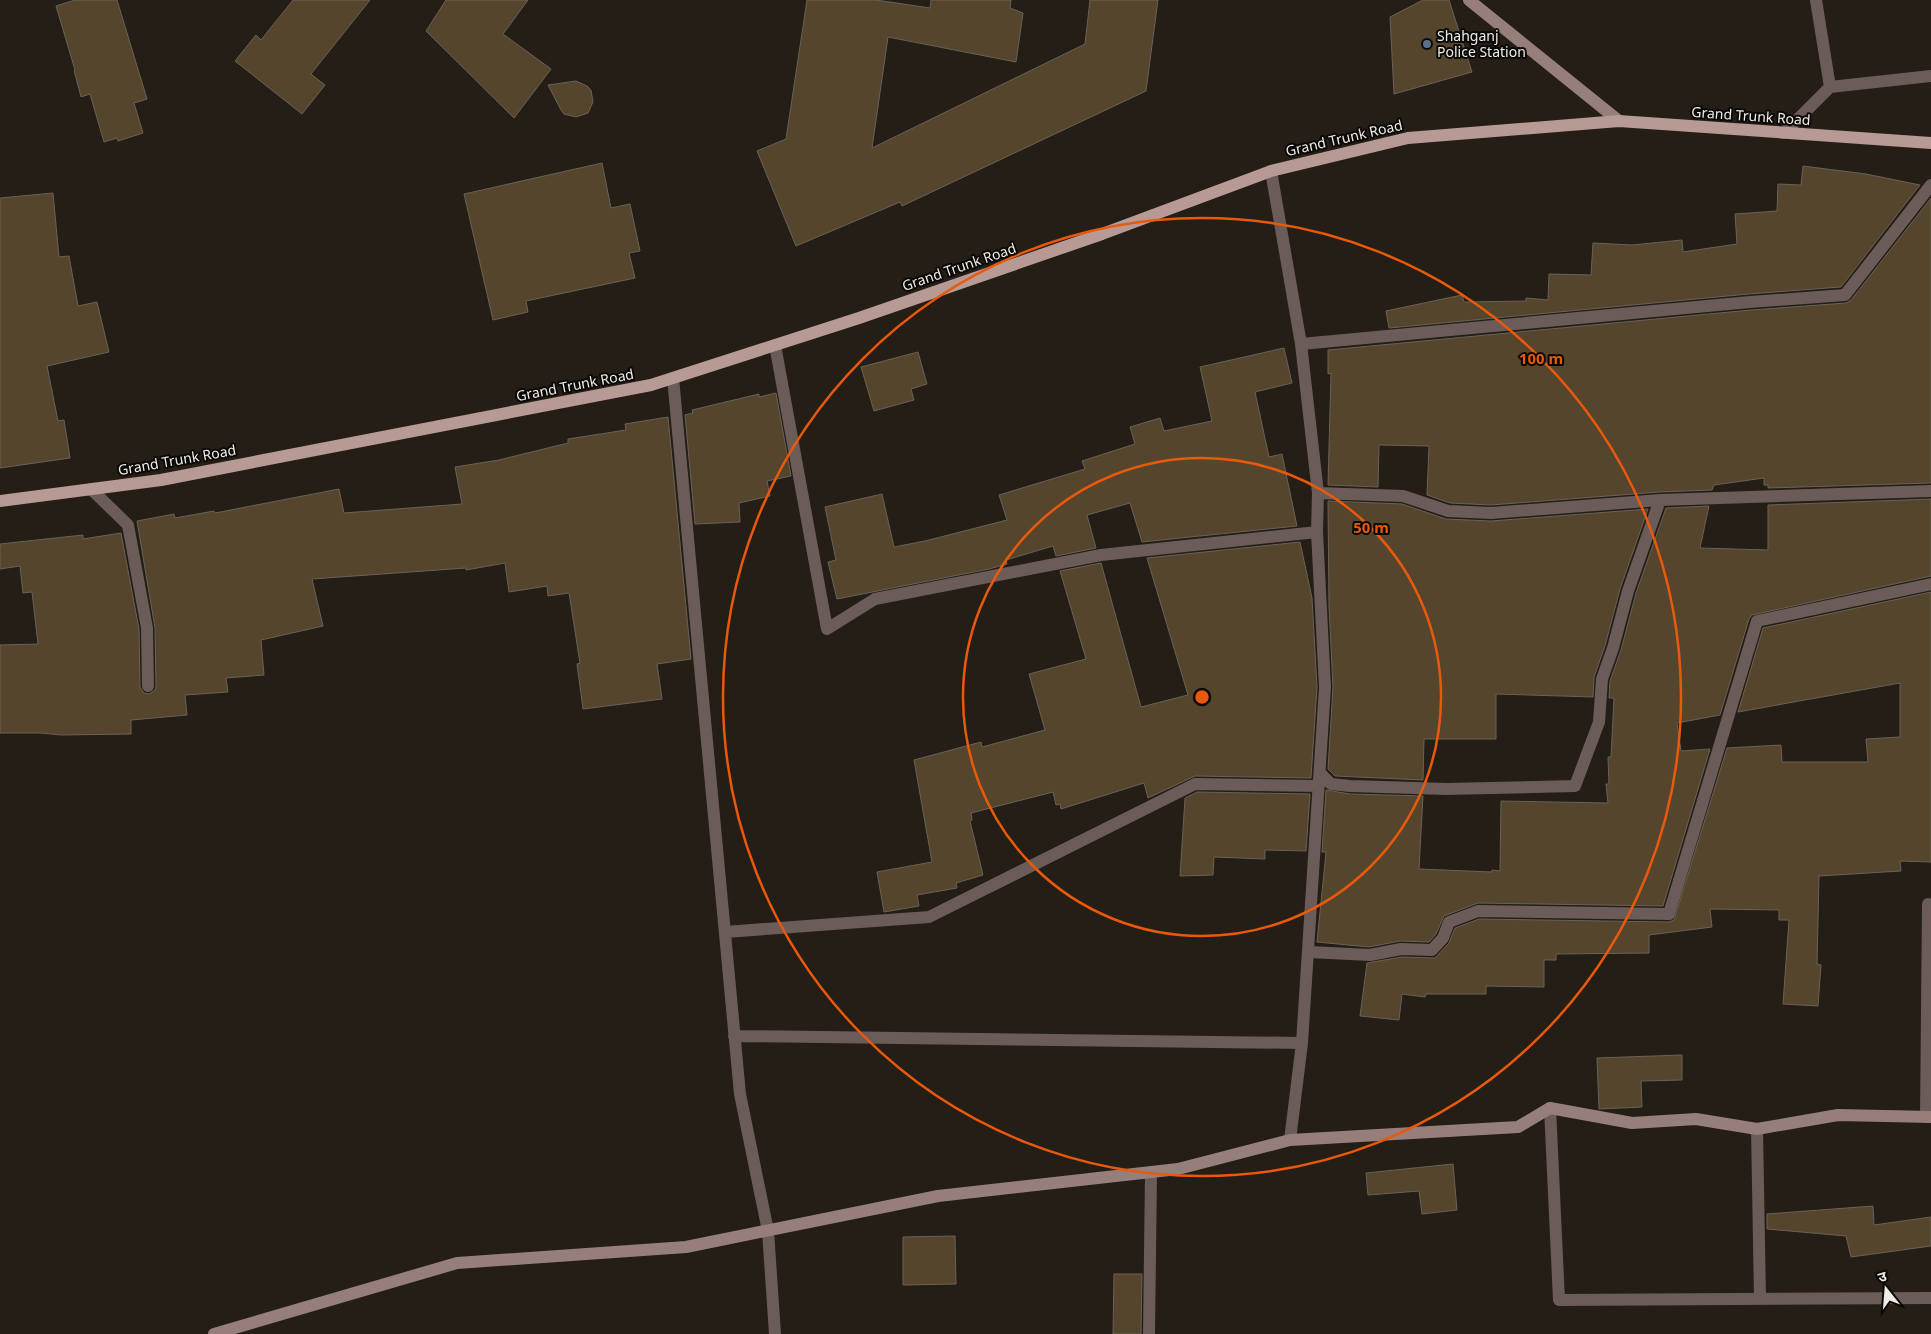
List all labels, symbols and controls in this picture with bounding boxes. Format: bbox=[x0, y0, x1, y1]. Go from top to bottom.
place label: Shahganj Police Station bbox=[1437, 28, 1526, 63]
marker: Shahganj Police Station bbox=[1421, 38, 1433, 50]
street label: Grand Trunk Road bbox=[1691, 104, 1811, 131]
street label: Grand Trunk Road bbox=[1284, 117, 1405, 162]
street label: Grand Trunk Road bbox=[900, 240, 1019, 297]
text: 100 m bbox=[1519, 351, 1563, 370]
street label: Grand Trunk Road bbox=[515, 366, 636, 407]
street label: Grand Trunk Road bbox=[117, 442, 238, 481]
text: 50 m bbox=[1353, 520, 1389, 539]
centre of rings bbox=[1193, 688, 1211, 706]
north arrow bbox=[1861, 1264, 1911, 1314]
text: उ bbox=[1876, 1267, 1890, 1288]

